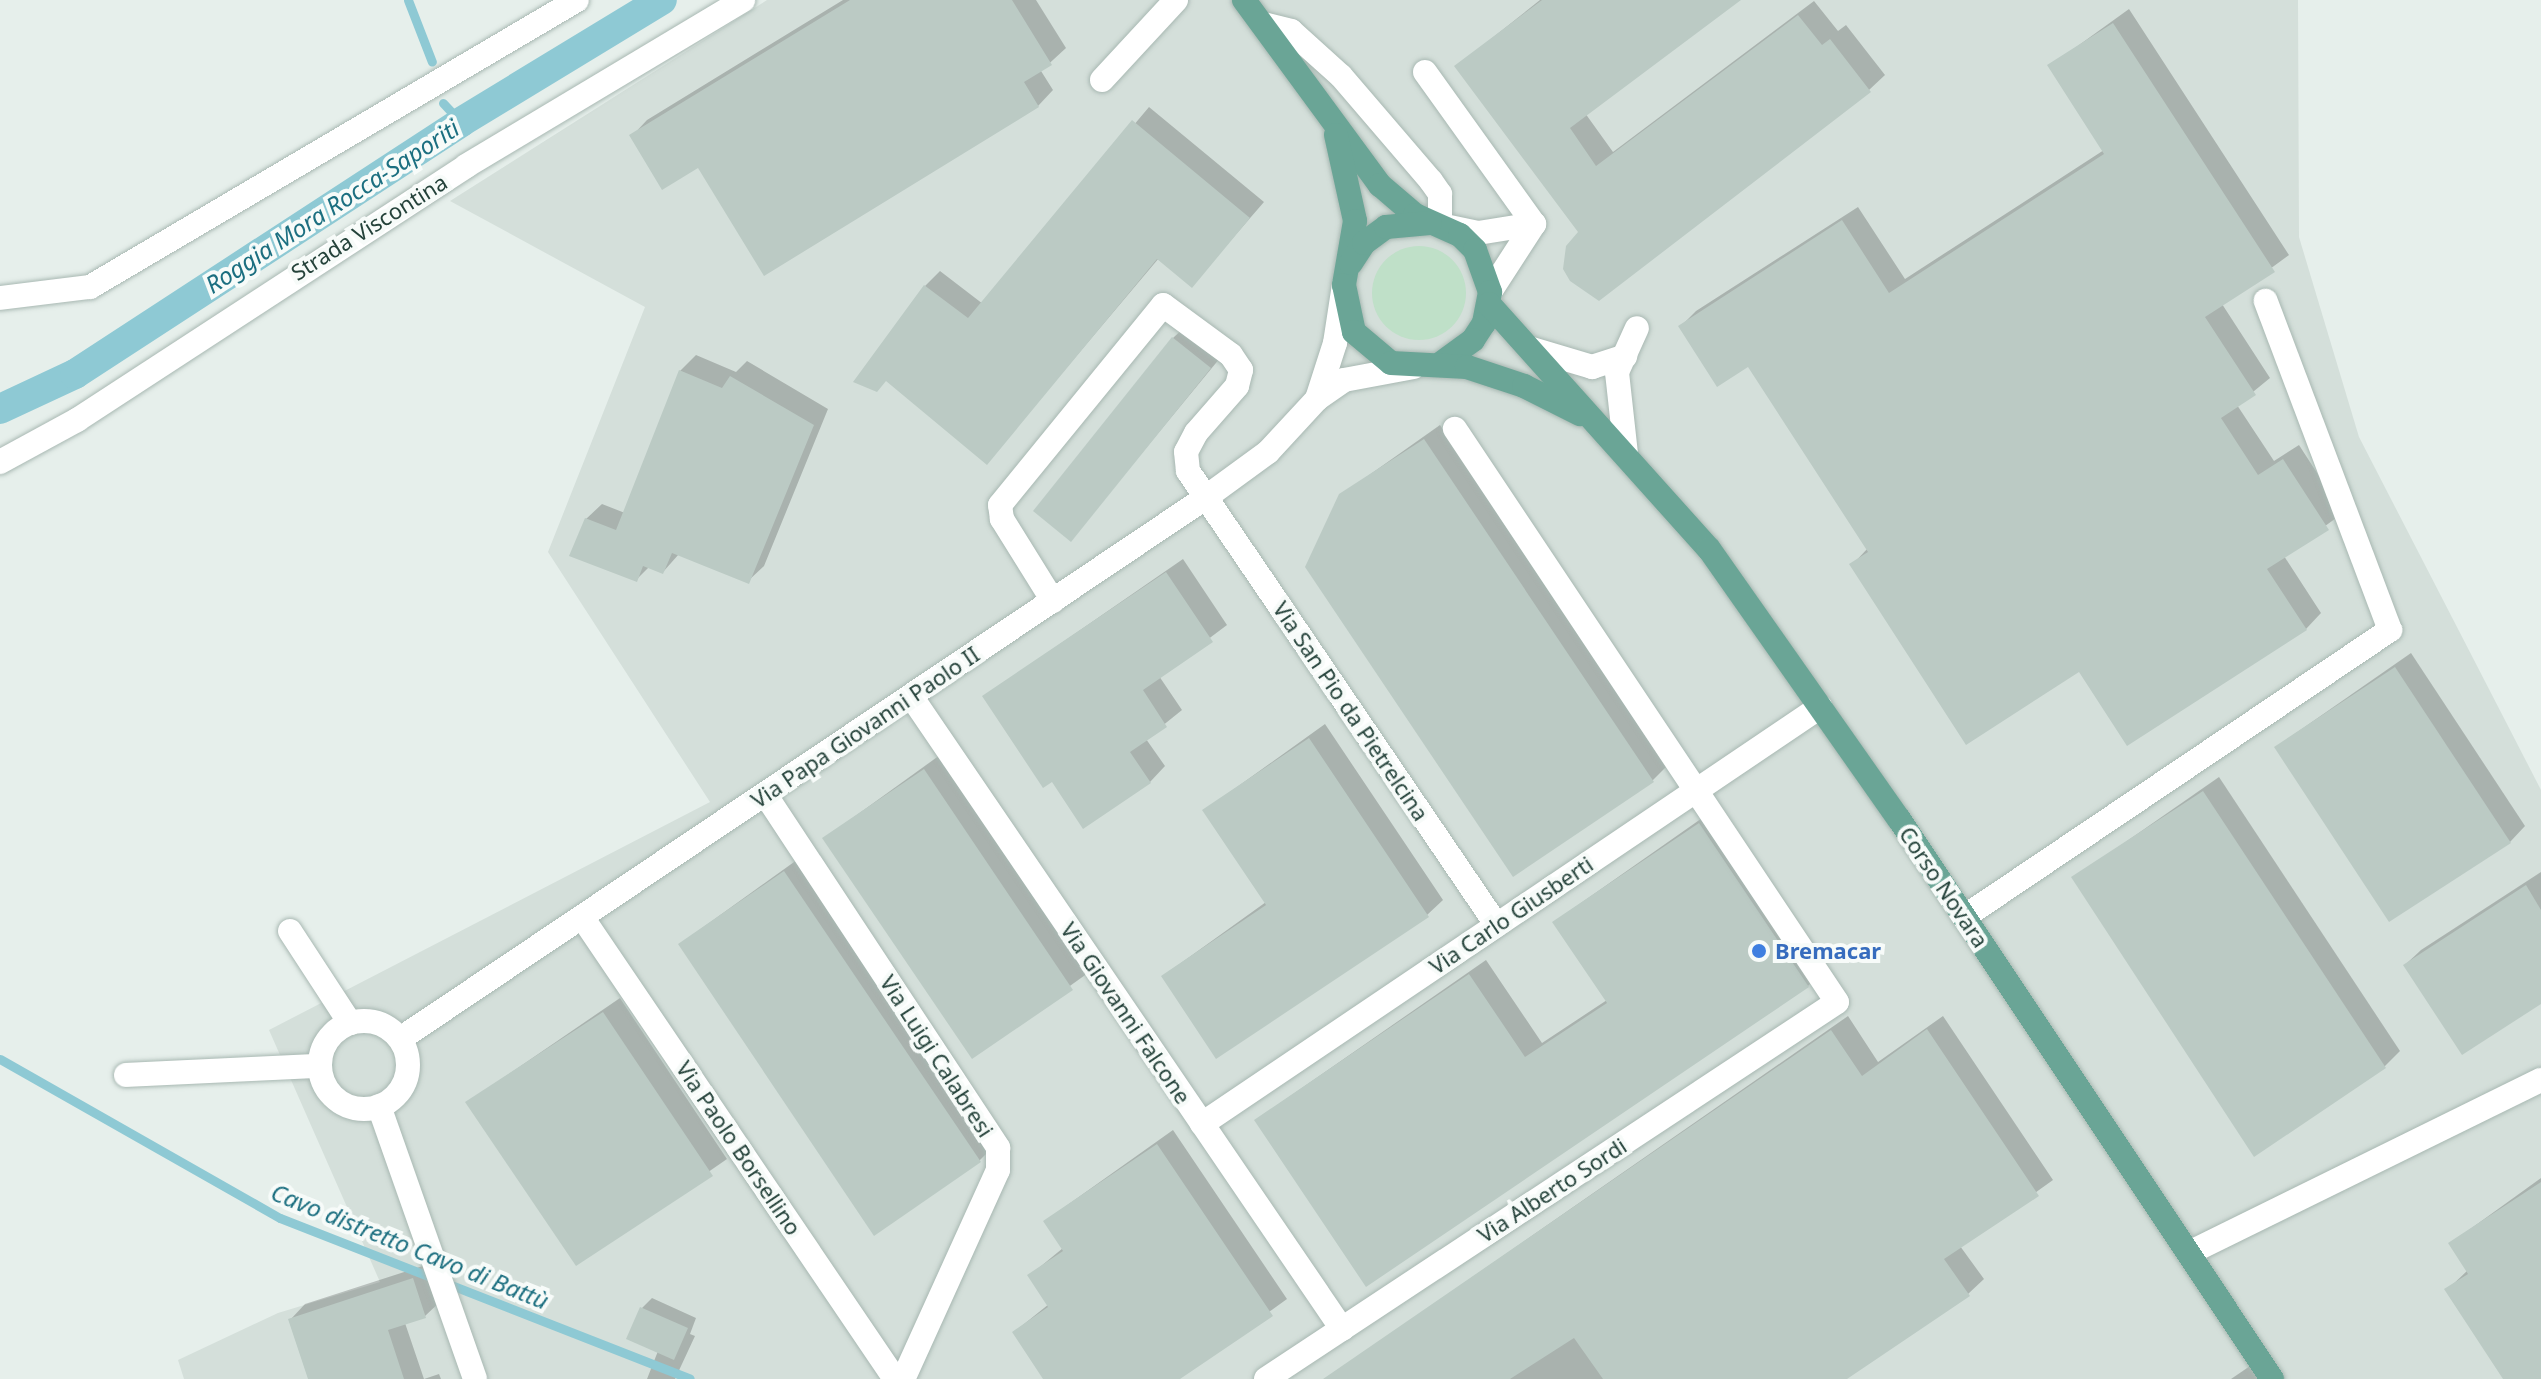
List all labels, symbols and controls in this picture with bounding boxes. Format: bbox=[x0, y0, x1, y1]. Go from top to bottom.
water label: Roggia Mora Rocca-Saporiti bbox=[200, 113, 464, 299]
street label: Strada Viscontina bbox=[286, 168, 452, 286]
street label: Via San Pio da Pietrelcina bbox=[1268, 596, 1434, 826]
street label: Via Papa Giovanni Paolo II bbox=[746, 641, 984, 813]
street label: Corso Novara bbox=[1894, 822, 1994, 952]
street label: Via Carlo Giusberti bbox=[1424, 851, 1598, 979]
street label: Via Giovanni Falcone bbox=[1056, 917, 1196, 1109]
place label: Bremacar bbox=[1775, 938, 1881, 964]
marker: Bremacar bbox=[1750, 942, 1768, 960]
street label: Via Luigi Calabresi bbox=[875, 970, 999, 1142]
street label: Via Paolo Borsellino bbox=[671, 1056, 807, 1240]
street label: Via Alberto Sordi bbox=[1473, 1132, 1631, 1248]
water label: Cavo distretto Cavo di Battù bbox=[267, 1177, 553, 1315]

